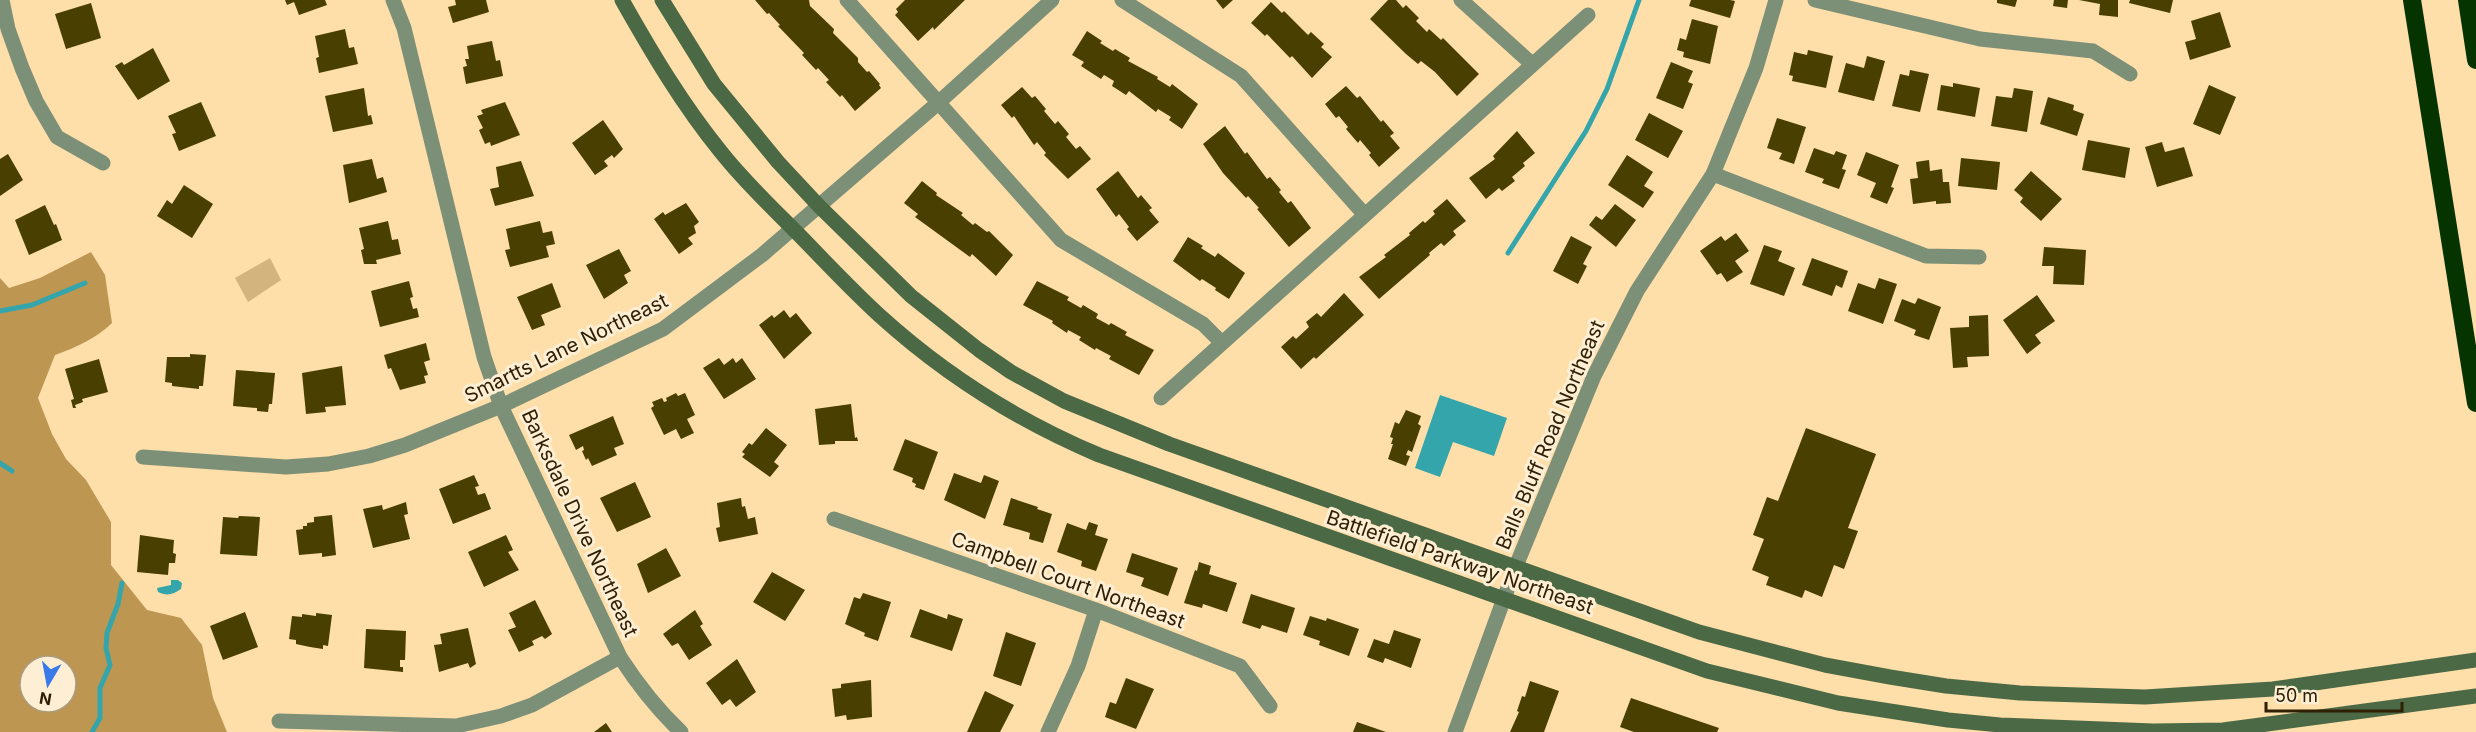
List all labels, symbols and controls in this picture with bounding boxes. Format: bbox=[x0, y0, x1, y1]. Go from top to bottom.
street label: Smartts Lane Northeast bbox=[460, 288, 672, 408]
street label: Balls Bluff Road Northeast bbox=[1491, 316, 1609, 553]
street label: Barksdale Drive Northeast bbox=[517, 406, 643, 641]
street label: Battlefield Parkway Northeast bbox=[1323, 505, 1597, 619]
street label: Campbell Court Northeast bbox=[948, 527, 1188, 634]
north arrow bbox=[18, 654, 78, 714]
scale bar bbox=[2266, 675, 2402, 713]
text: 50 m bbox=[2275, 685, 2318, 706]
text: N bbox=[38, 688, 53, 710]

